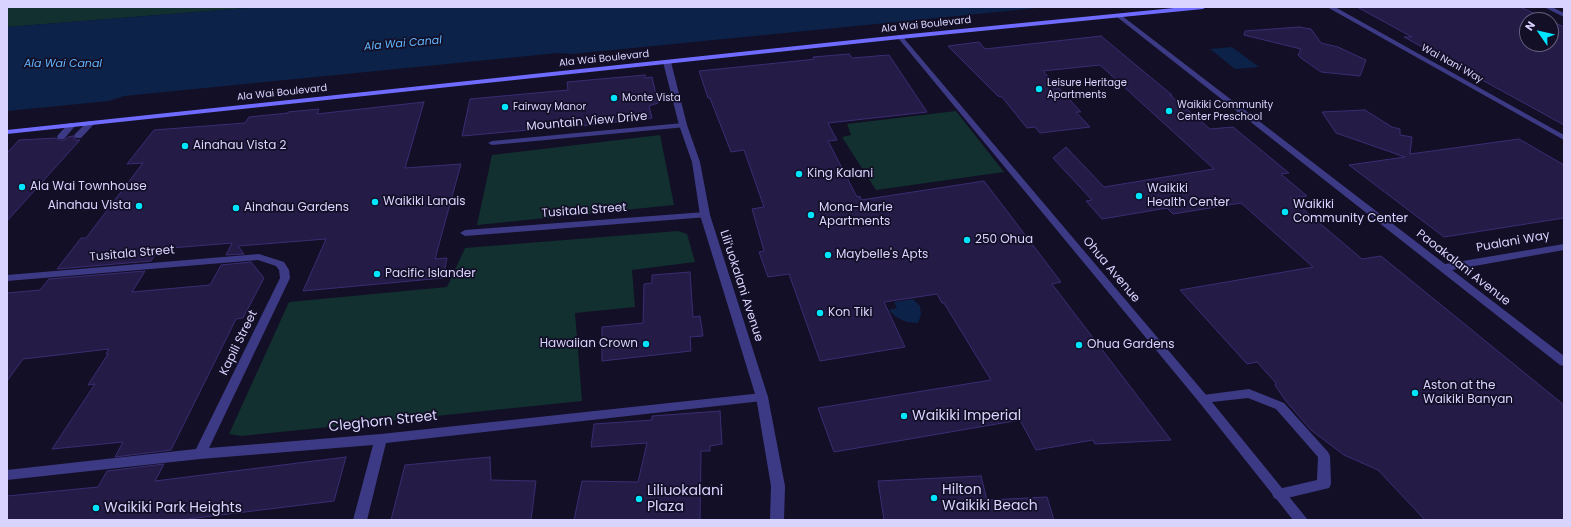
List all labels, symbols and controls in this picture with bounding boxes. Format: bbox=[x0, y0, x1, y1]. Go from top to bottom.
north arrow bbox=[1519, 12, 1559, 52]
street label: Ala Wai Boulevard bbox=[880, 14, 972, 36]
text: N bbox=[1521, 18, 1539, 34]
water label: Ala Wai Canal bbox=[364, 34, 442, 54]
street label: Wai Nani Way bbox=[1419, 42, 1485, 86]
street label: Ala Wai Boulevard bbox=[558, 48, 650, 70]
water label: Ala Wai Canal bbox=[24, 57, 102, 71]
place label: Leisure Heritage Apartments bbox=[1047, 77, 1127, 100]
street label: Ala Wai Boulevard bbox=[236, 82, 328, 104]
marker: Leisure Heritage Apartments bbox=[1034, 84, 1044, 94]
place label: Monte Vista bbox=[622, 92, 681, 104]
marker: Monte Vista bbox=[609, 93, 619, 103]
place label: Waikiki Community Center Preschool bbox=[1177, 99, 1273, 122]
place label: Fairway Manor bbox=[513, 101, 586, 113]
marker: Fairway Manor bbox=[500, 102, 510, 112]
marker: Waikiki Community Center Preschool bbox=[1164, 106, 1174, 116]
street label: Mountain View Drive bbox=[526, 110, 648, 134]
place label: Ainahau Vista 2 bbox=[193, 139, 286, 153]
marker: Ainahau Vista 2 bbox=[180, 141, 190, 151]
place label: King Kalani bbox=[807, 167, 873, 181]
marker: King Kalani bbox=[794, 169, 804, 179]
place label: Ala Wai Townhouse bbox=[30, 180, 147, 194]
marker: Ala Wai Townhouse bbox=[17, 182, 27, 192]
place label: Waikiki Health Center bbox=[1147, 182, 1230, 210]
marker: Waikiki Health Center bbox=[1134, 191, 1144, 201]
place label: Waikiki Lanais bbox=[383, 195, 466, 209]
marker: Waikiki Lanais bbox=[370, 197, 380, 207]
place label: Waikiki Community Center bbox=[1293, 198, 1408, 226]
place label: Ainahau Vista bbox=[48, 199, 131, 213]
marker: Ainahau Vista bbox=[134, 201, 144, 211]
place label: Ainahau Gardens bbox=[244, 201, 349, 215]
street label: Tusitala Street bbox=[541, 201, 627, 221]
place label: Mona-Marie Apartments bbox=[819, 201, 893, 229]
marker: Ainahau Gardens bbox=[231, 203, 241, 213]
marker: Waikiki Community Center bbox=[1280, 207, 1290, 217]
marker: Mona-Marie Apartments bbox=[806, 210, 816, 220]
street label: Paoakalani Avenue bbox=[1413, 227, 1513, 309]
street label: Liliʻuokalani Avenue bbox=[716, 228, 766, 344]
street label: Pualani Way bbox=[1475, 228, 1551, 256]
place label: 250 Ohua bbox=[975, 233, 1033, 247]
street label: Ohua Avenue bbox=[1079, 234, 1143, 306]
marker: 250 Ohua bbox=[962, 235, 972, 245]
street label: Tusitala Street bbox=[89, 243, 175, 265]
place label: Maybelle's Apts bbox=[836, 248, 928, 262]
marker: Maybelle's Apts bbox=[823, 250, 833, 260]
place label: Pacific Islander bbox=[385, 267, 476, 281]
marker: Pacific Islander bbox=[372, 269, 382, 279]
place label: Kon Tiki bbox=[828, 306, 872, 320]
street label: Kapili Street bbox=[217, 308, 261, 378]
marker: Kon Tiki bbox=[815, 308, 825, 318]
place label: Hawaiian Crown bbox=[540, 337, 638, 351]
place label: Ohua Gardens bbox=[1087, 338, 1175, 352]
marker: Hawaiian Crown bbox=[641, 339, 651, 349]
marker: Ohua Gardens bbox=[1074, 340, 1084, 350]
place label: Aston at the Waikiki Banyan bbox=[1423, 379, 1513, 407]
marker: Aston at the Waikiki Banyan bbox=[1410, 388, 1420, 398]
street label: Cleghorn Street bbox=[328, 408, 438, 436]
place label: Waikiki Imperial bbox=[912, 408, 1021, 424]
marker: Waikiki Imperial bbox=[899, 411, 909, 421]
place label: Hilton Waikiki Beach bbox=[942, 482, 1038, 514]
place label: Liliuokalani Plaza bbox=[647, 483, 723, 516]
marker: Hilton Waikiki Beach bbox=[929, 493, 939, 503]
marker: Liliuokalani Plaza bbox=[634, 494, 644, 504]
place label: Waikiki Park Heights bbox=[104, 500, 242, 516]
marker: Waikiki Park Heights bbox=[91, 503, 101, 513]

